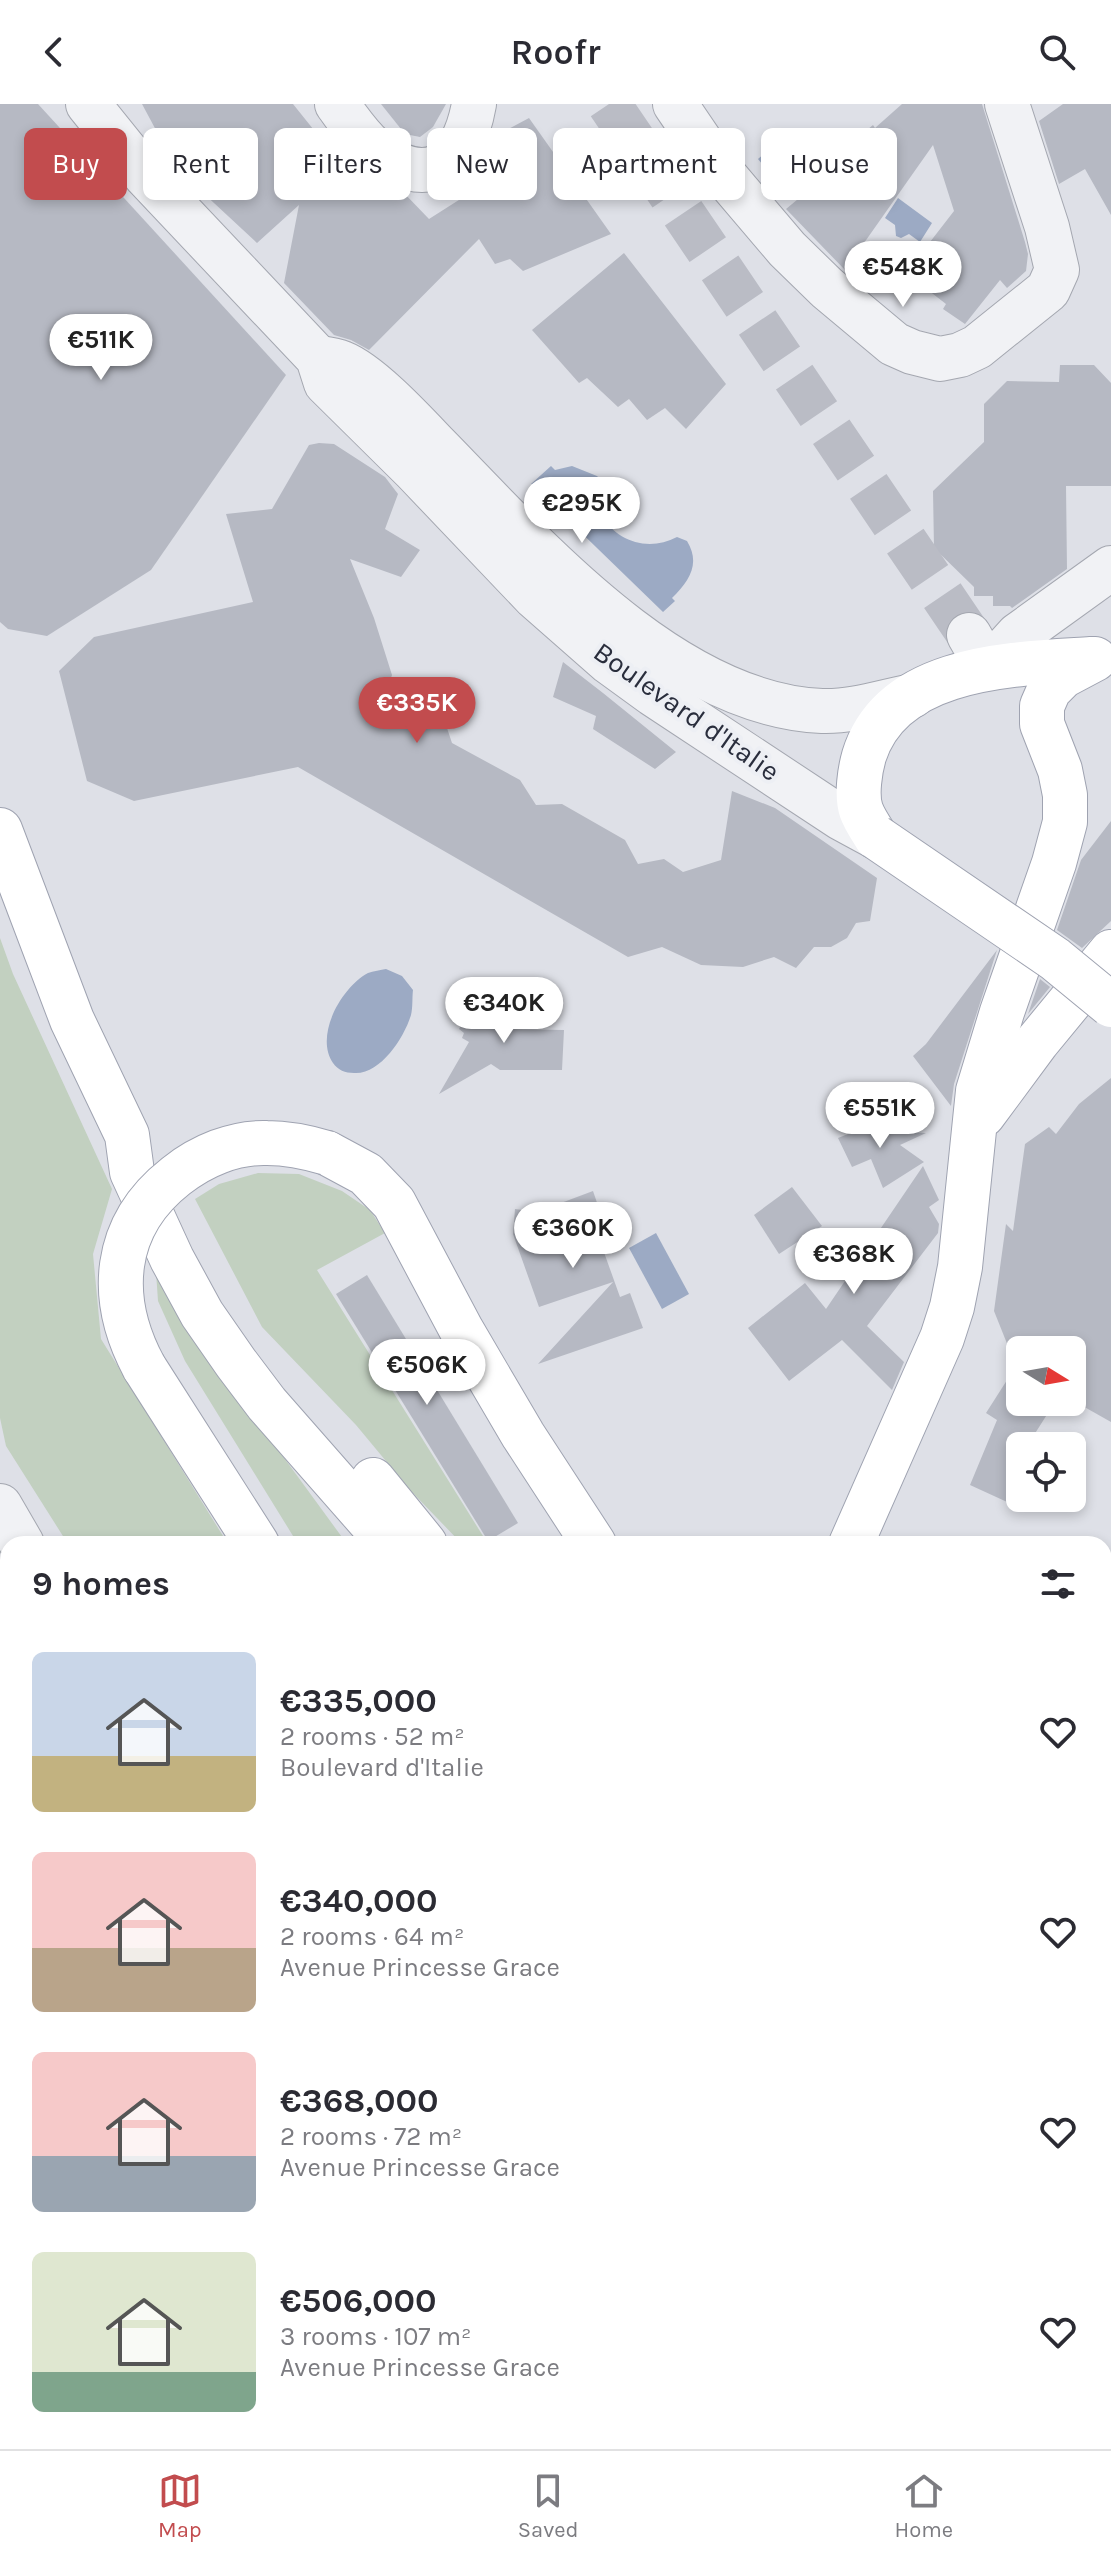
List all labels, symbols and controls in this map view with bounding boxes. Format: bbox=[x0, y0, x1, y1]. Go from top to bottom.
icon: back bbox=[32, 30, 76, 74]
icon: search bbox=[1035, 30, 1079, 74]
text: Roofr bbox=[510, 31, 601, 73]
chip: Buy bbox=[24, 128, 127, 200]
chip: Rent bbox=[143, 128, 258, 200]
chip: Filters bbox=[274, 128, 411, 200]
chip: New bbox=[427, 128, 537, 200]
chip: Apartment bbox=[553, 128, 745, 200]
chip: House bbox=[761, 128, 897, 200]
pin: €548K bbox=[847, 241, 959, 309]
text: €548K bbox=[863, 251, 943, 282]
pin: €511K bbox=[45, 314, 157, 382]
text: €511K bbox=[67, 324, 135, 355]
pin: €295K bbox=[526, 477, 638, 545]
text: €295K bbox=[542, 487, 622, 518]
street label: Boulevard d'Italie bbox=[587, 635, 786, 788]
pin: €335K bbox=[361, 677, 473, 745]
text: €335K bbox=[377, 687, 457, 718]
pin: €340K bbox=[448, 977, 560, 1045]
text: €340K bbox=[463, 987, 545, 1018]
pin: €551K bbox=[824, 1082, 936, 1150]
text: €551K bbox=[843, 1092, 917, 1123]
pin: €360K bbox=[517, 1202, 629, 1270]
text: €360K bbox=[532, 1212, 614, 1243]
pin: €368K bbox=[798, 1228, 910, 1296]
text: €368K bbox=[813, 1238, 895, 1269]
north arrow bbox=[1006, 1336, 1086, 1416]
map controls bbox=[1006, 1336, 1086, 1512]
pin: €506K bbox=[371, 1339, 483, 1407]
text: €506K bbox=[387, 1349, 467, 1380]
button: locate bbox=[1006, 1432, 1086, 1512]
icon: filters bbox=[1036, 1562, 1080, 1606]
text: 9 homes bbox=[32, 1564, 170, 1604]
text: €335,000 bbox=[280, 1681, 437, 1721]
icon: home bbox=[96, 1684, 192, 1780]
icon: heart bbox=[1036, 1710, 1080, 1754]
text: 2 rooms · 52 m² bbox=[280, 1721, 465, 1752]
text: Boulevard d'Italie bbox=[280, 1752, 484, 1783]
text: €340,000 bbox=[280, 1881, 438, 1921]
icon: home bbox=[96, 1884, 192, 1980]
icon: heart bbox=[1036, 1910, 1080, 1954]
text: 2 rooms · 64 m² bbox=[280, 1921, 464, 1952]
text: Avenue Princesse Grace bbox=[280, 1952, 560, 1983]
text: €368,000 bbox=[280, 2081, 438, 2121]
icon: home bbox=[96, 2084, 192, 2180]
icon: heart bbox=[1036, 2110, 1080, 2154]
text: 2 rooms · 72 m² bbox=[280, 2121, 462, 2152]
text: Avenue Princesse Grace bbox=[280, 2152, 560, 2183]
text: €506,000 bbox=[280, 2281, 437, 2321]
icon: home bbox=[96, 2284, 192, 2380]
icon: heart bbox=[1036, 2310, 1080, 2354]
text: 3 rooms · 107 m² bbox=[280, 2321, 471, 2352]
text: Avenue Princesse Grace bbox=[280, 2352, 560, 2383]
tab: Map bbox=[158, 2469, 202, 2543]
tab: Saved bbox=[518, 2469, 579, 2543]
tab: Home bbox=[894, 2469, 953, 2543]

